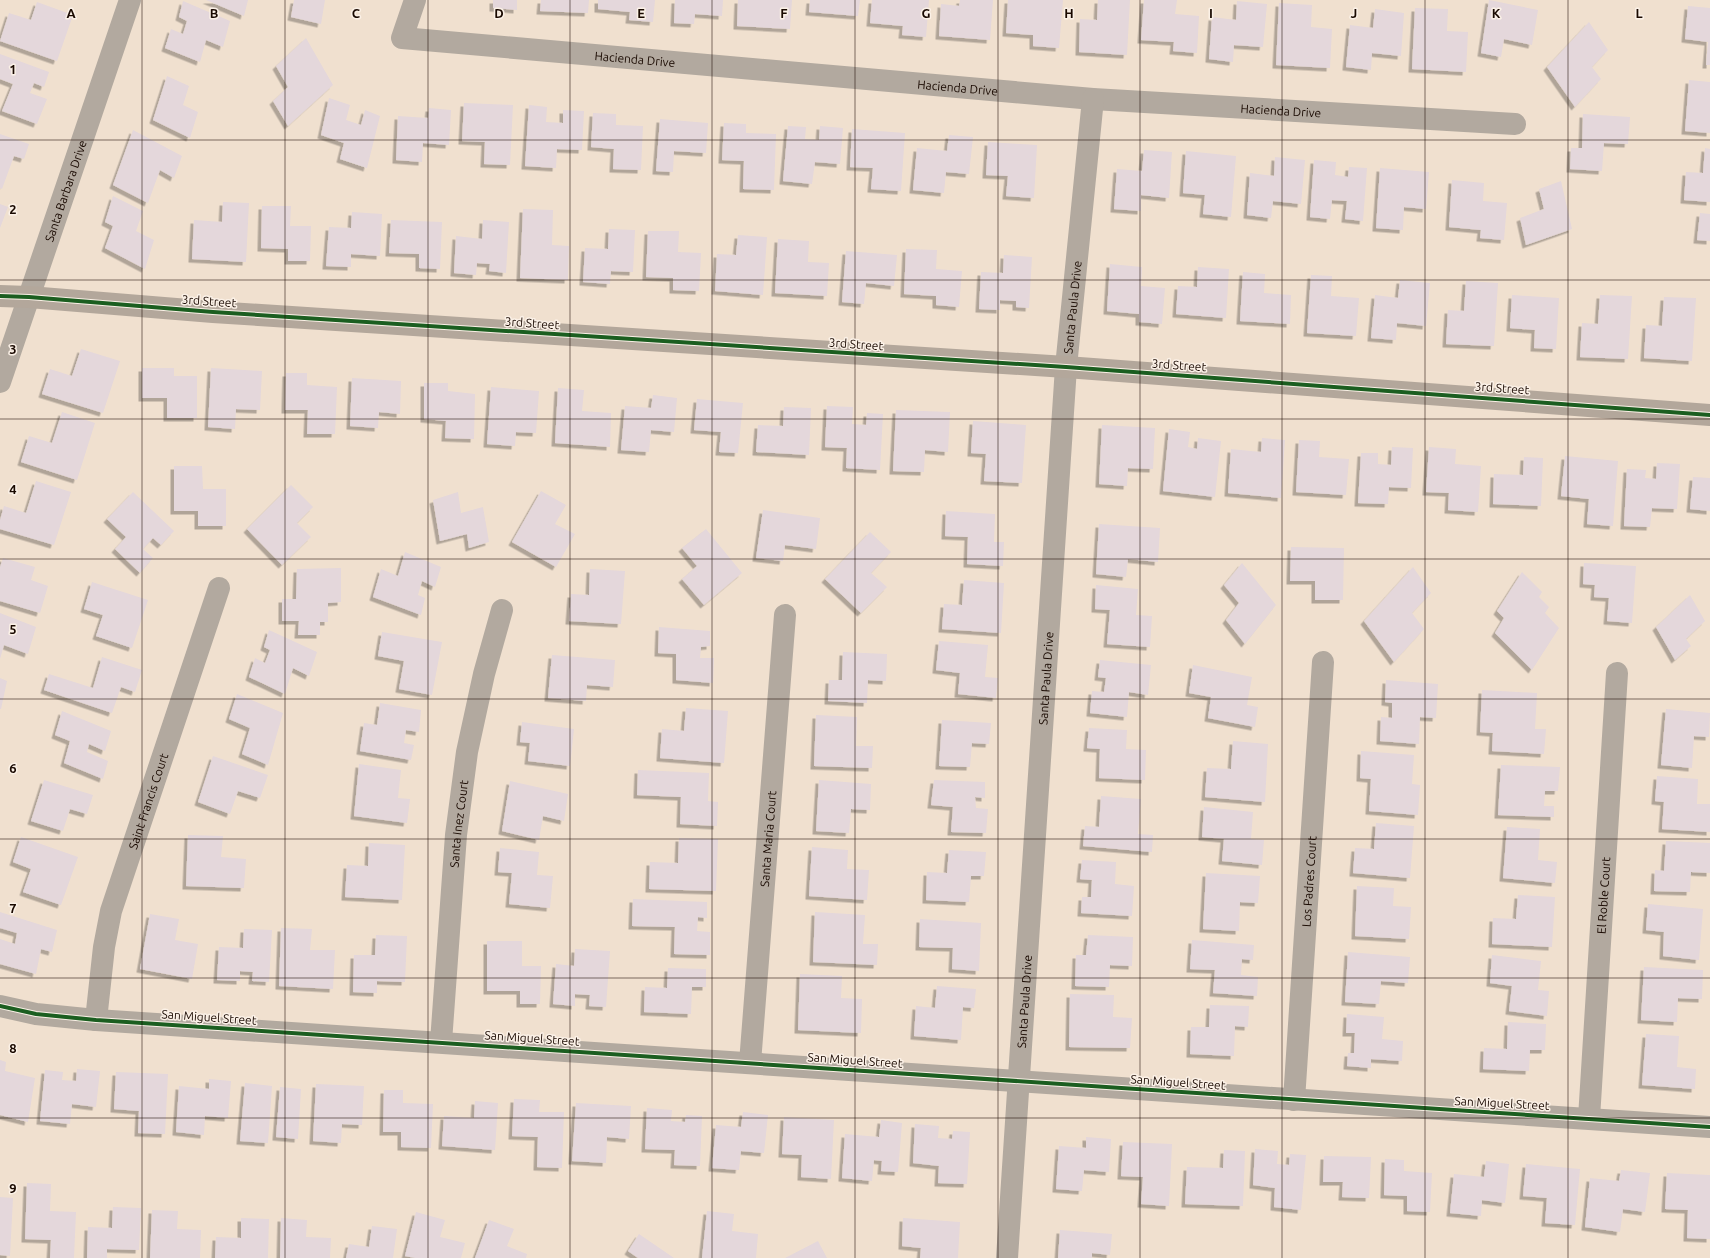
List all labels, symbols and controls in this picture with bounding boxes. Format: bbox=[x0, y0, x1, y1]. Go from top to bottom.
text: A bbox=[66, 6, 76, 20]
text: B bbox=[210, 6, 219, 20]
text: C bbox=[352, 6, 361, 20]
text: D bbox=[494, 6, 504, 20]
text: E bbox=[637, 6, 645, 20]
text: F bbox=[780, 6, 788, 20]
text: G bbox=[922, 6, 931, 20]
text: H bbox=[1064, 6, 1074, 20]
text: I bbox=[1209, 6, 1213, 20]
text: J bbox=[1351, 6, 1357, 20]
text: K bbox=[1492, 6, 1501, 20]
text: L bbox=[1635, 6, 1643, 20]
street label: Hacienda Drive bbox=[594, 49, 676, 69]
text: 1 bbox=[9, 62, 17, 76]
street label: Hacienda Drive bbox=[917, 77, 999, 97]
street label: Hacienda Drive bbox=[1240, 101, 1322, 119]
street label: Santa Barbara Drive bbox=[42, 138, 88, 243]
text: 2 bbox=[9, 202, 17, 216]
street label: Santa Paula Drive bbox=[1061, 260, 1083, 354]
street label: 3rd Street bbox=[181, 293, 237, 309]
street label: 3rd Street bbox=[504, 315, 560, 331]
street label: 3rd Street bbox=[828, 336, 884, 352]
text: 3 bbox=[9, 342, 17, 356]
street label: 3rd Street bbox=[1151, 357, 1207, 373]
street label: 3rd Street bbox=[1474, 380, 1530, 396]
text: 4 bbox=[9, 482, 17, 496]
text: 5 bbox=[9, 622, 17, 636]
street label: Santa Paula Drive bbox=[1036, 631, 1055, 725]
street label: Saint Francis Court bbox=[126, 751, 170, 851]
text: 6 bbox=[9, 761, 17, 775]
street label: Santa Inez Court bbox=[447, 779, 470, 868]
street label: Santa Maria Court bbox=[757, 790, 778, 887]
street label: Los Padres Court bbox=[1299, 835, 1318, 927]
street label: El Roble Court bbox=[1594, 856, 1612, 934]
text: 7 bbox=[9, 901, 17, 915]
street label: Santa Paula Drive bbox=[1014, 954, 1034, 1049]
street label: San Miguel Street bbox=[161, 1007, 257, 1027]
street label: San Miguel Street bbox=[484, 1028, 580, 1048]
text: 8 bbox=[9, 1041, 17, 1055]
street label: San Miguel Street bbox=[807, 1050, 903, 1070]
street label: San Miguel Street bbox=[1130, 1072, 1226, 1092]
street label: San Miguel Street bbox=[1454, 1094, 1550, 1112]
text: 9 bbox=[9, 1181, 17, 1195]

